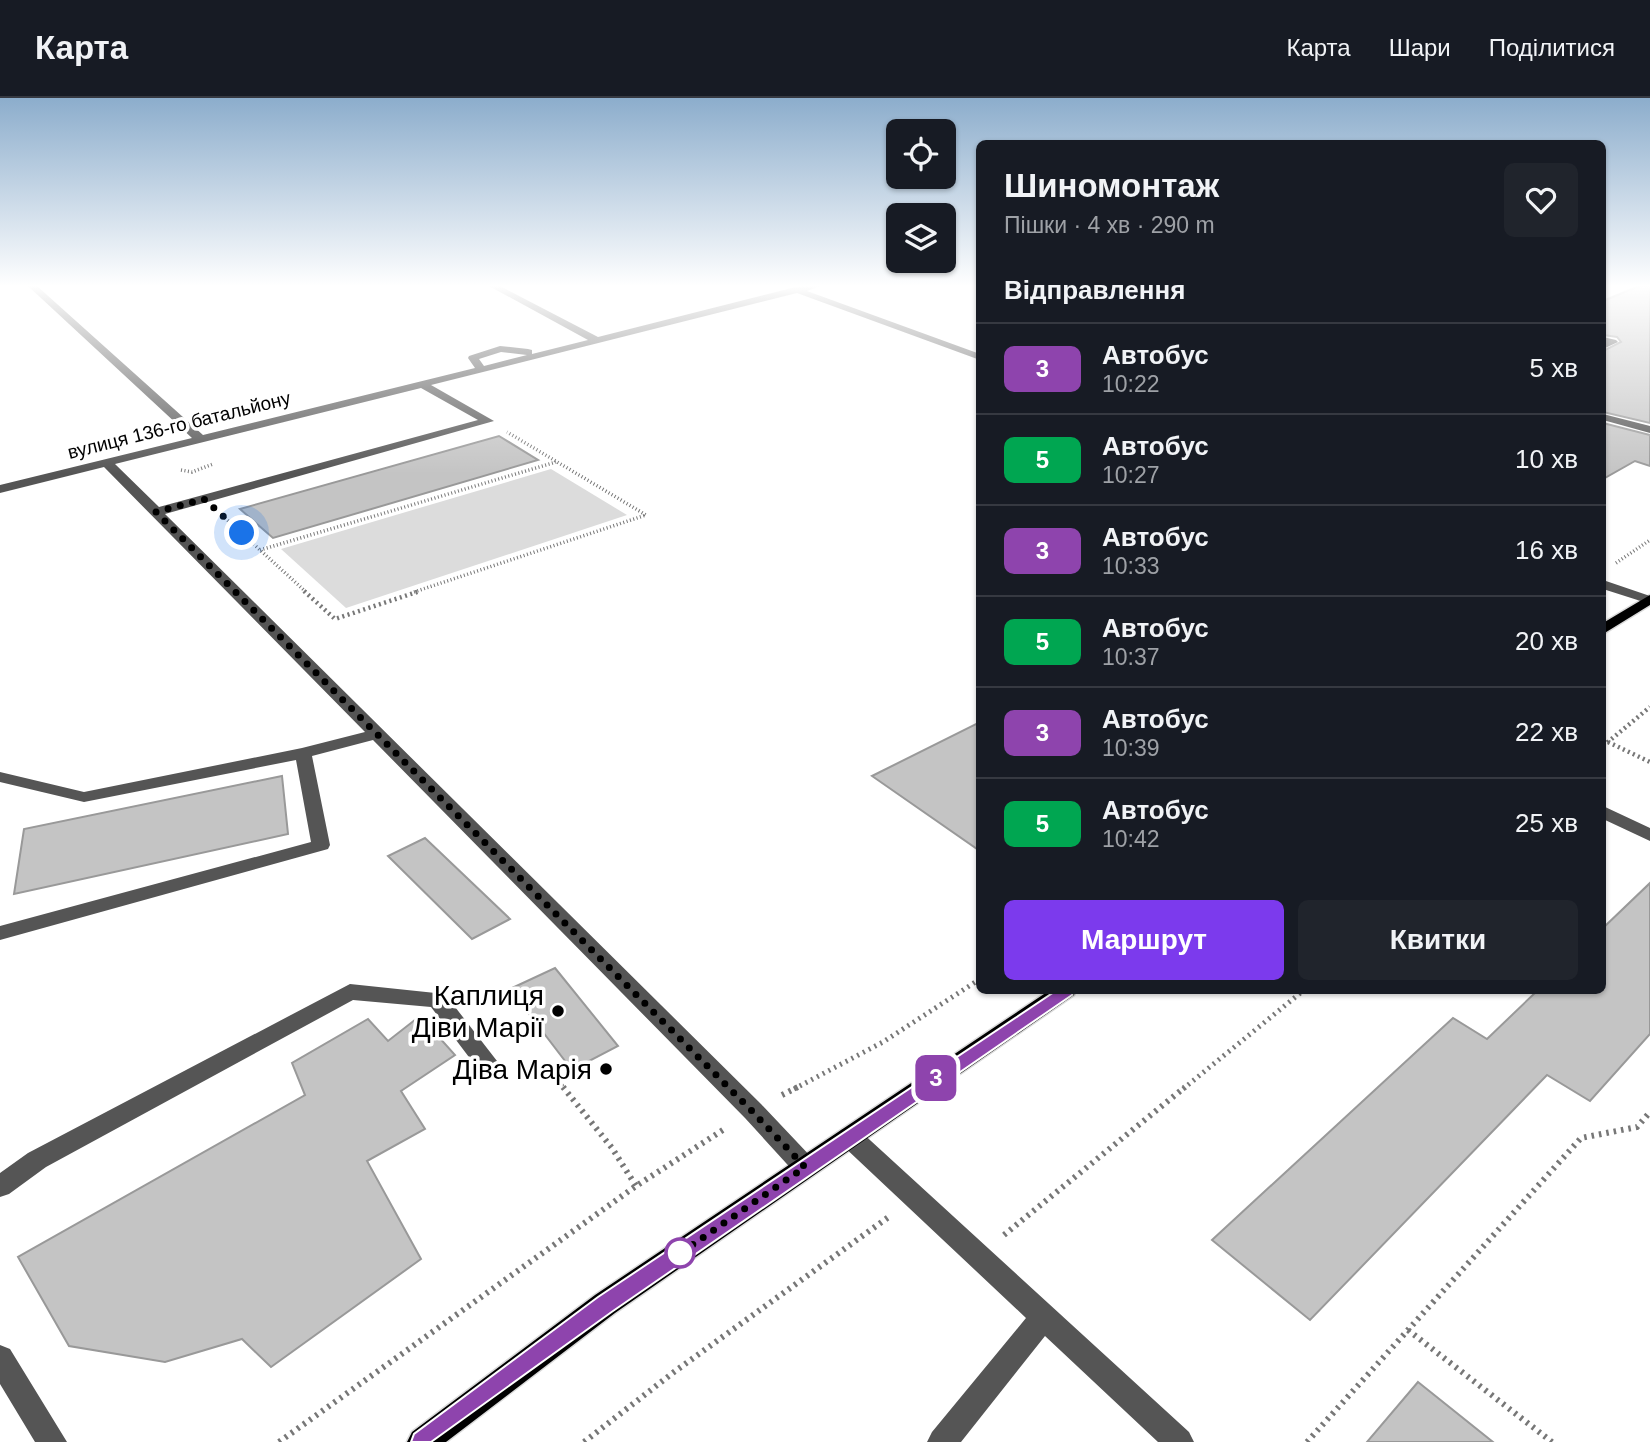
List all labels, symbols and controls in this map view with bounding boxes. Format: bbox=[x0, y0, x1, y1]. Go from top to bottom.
text: Карта bbox=[35, 29, 128, 66]
text: Карта bbox=[1286, 34, 1351, 61]
text: Шари bbox=[1389, 34, 1451, 61]
text: Поділитися bbox=[1489, 34, 1615, 61]
map controls bbox=[886, 119, 956, 273]
button: locate bbox=[886, 119, 956, 189]
button: heart bbox=[1504, 163, 1578, 237]
text: Шиномонтаж bbox=[1004, 167, 1219, 204]
button: layers bbox=[886, 203, 956, 273]
text: Пішки · 4 хв · 290 m bbox=[1004, 212, 1215, 238]
text: Відправлення bbox=[1004, 275, 1185, 305]
text: Автобус bbox=[1102, 340, 1209, 370]
text: 5 хв bbox=[1530, 353, 1578, 383]
text: 3 bbox=[1036, 355, 1049, 382]
text: 10:22 bbox=[1102, 371, 1160, 397]
street label: вулиця 136-го батальйону bbox=[65, 387, 293, 463]
text: Автобус bbox=[1102, 431, 1209, 461]
text: 10 хв bbox=[1515, 444, 1578, 474]
text: 5 bbox=[1036, 446, 1049, 473]
text: 10:27 bbox=[1102, 462, 1160, 488]
your location bbox=[224, 515, 259, 550]
text: Автобус bbox=[1102, 522, 1209, 552]
text: 16 хв bbox=[1515, 535, 1578, 565]
text: 3 bbox=[1036, 537, 1049, 564]
text: 10:33 bbox=[1102, 553, 1160, 579]
text: Автобус bbox=[1102, 613, 1209, 643]
text: 20 хв bbox=[1515, 626, 1578, 656]
text: 5 bbox=[1036, 628, 1049, 655]
text: 10:37 bbox=[1102, 644, 1160, 670]
text: Автобус bbox=[1102, 704, 1209, 734]
text: 22 хв bbox=[1515, 717, 1578, 747]
text: 3 bbox=[1036, 719, 1049, 746]
text: 10:39 bbox=[1102, 735, 1160, 761]
text: Автобус bbox=[1102, 795, 1209, 825]
text: 25 хв bbox=[1515, 808, 1578, 838]
text: 5 bbox=[1036, 810, 1049, 837]
text: 10:42 bbox=[1102, 826, 1160, 852]
button: Маршрут bbox=[1004, 900, 1284, 980]
button: Квитки bbox=[1298, 900, 1578, 980]
place label: Каплиця Діви Марії bbox=[412, 980, 544, 1043]
marker: Каплиця Діви Марії bbox=[550, 1003, 566, 1019]
place label: Діва Марія bbox=[453, 1054, 592, 1085]
line badge: 3 bbox=[913, 1055, 959, 1101]
marker: Діва Марія bbox=[598, 1061, 614, 1077]
text: 3 bbox=[929, 1064, 943, 1091]
unlabelled marker bbox=[665, 1238, 695, 1268]

